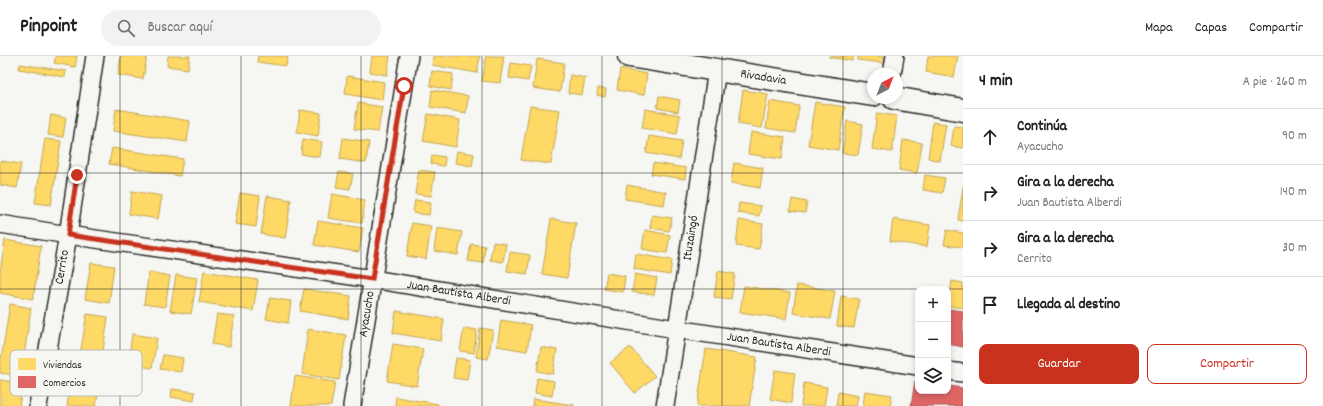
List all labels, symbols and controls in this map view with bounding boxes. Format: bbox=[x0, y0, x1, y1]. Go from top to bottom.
search box bbox=[101, 10, 381, 46]
text: Pinpoint bbox=[20, 14, 77, 41]
icon: search bbox=[115, 17, 137, 39]
text: Buscar aquí bbox=[147, 17, 212, 39]
text: Mapa bbox=[1145, 18, 1173, 38]
text: Capas bbox=[1195, 18, 1227, 38]
text: Compartir bbox=[1249, 18, 1303, 38]
street label: Rivadavia bbox=[739, 64, 789, 91]
north arrow bbox=[867, 68, 903, 104]
text: 4 min bbox=[979, 70, 1013, 94]
text: A pie · 260 m bbox=[1243, 73, 1307, 92]
route start bbox=[395, 77, 413, 95]
text: Continúa bbox=[1017, 116, 1067, 138]
icon: ahead bbox=[979, 126, 1001, 148]
text: 90 m bbox=[1282, 127, 1307, 146]
text: Ayacucho bbox=[1017, 138, 1063, 157]
route end bbox=[68, 166, 86, 184]
text: Gira a la derecha bbox=[1017, 172, 1114, 194]
icon: right bbox=[979, 182, 1001, 204]
text: 140 m bbox=[1280, 183, 1307, 202]
text: Juan Bautista Alberdi bbox=[1017, 194, 1122, 213]
street label: Ituzaingó bbox=[678, 214, 704, 262]
text: Gira a la derecha bbox=[1017, 228, 1114, 250]
icon: right bbox=[979, 238, 1001, 260]
text: 30 m bbox=[1282, 239, 1307, 258]
street label: Cerrito bbox=[50, 248, 75, 286]
text: Cerrito bbox=[1017, 250, 1052, 269]
street label: Juan Bautista Alberdi bbox=[406, 275, 513, 311]
map controls bbox=[915, 286, 951, 394]
button: + bbox=[915, 286, 951, 322]
street label: Ayacucho bbox=[354, 290, 380, 339]
icon: arrive bbox=[979, 294, 1001, 316]
text: Llegada al destino bbox=[1017, 294, 1120, 316]
button: − bbox=[915, 322, 951, 358]
street label: Juan Bautista Alberdi bbox=[725, 327, 833, 362]
button: Guardar bbox=[979, 344, 1139, 384]
button: Compartir bbox=[1147, 344, 1307, 384]
legend bbox=[10, 350, 142, 396]
text: Viviendas bbox=[43, 358, 82, 374]
button: layers bbox=[915, 358, 951, 394]
text: Comercios bbox=[43, 376, 86, 392]

